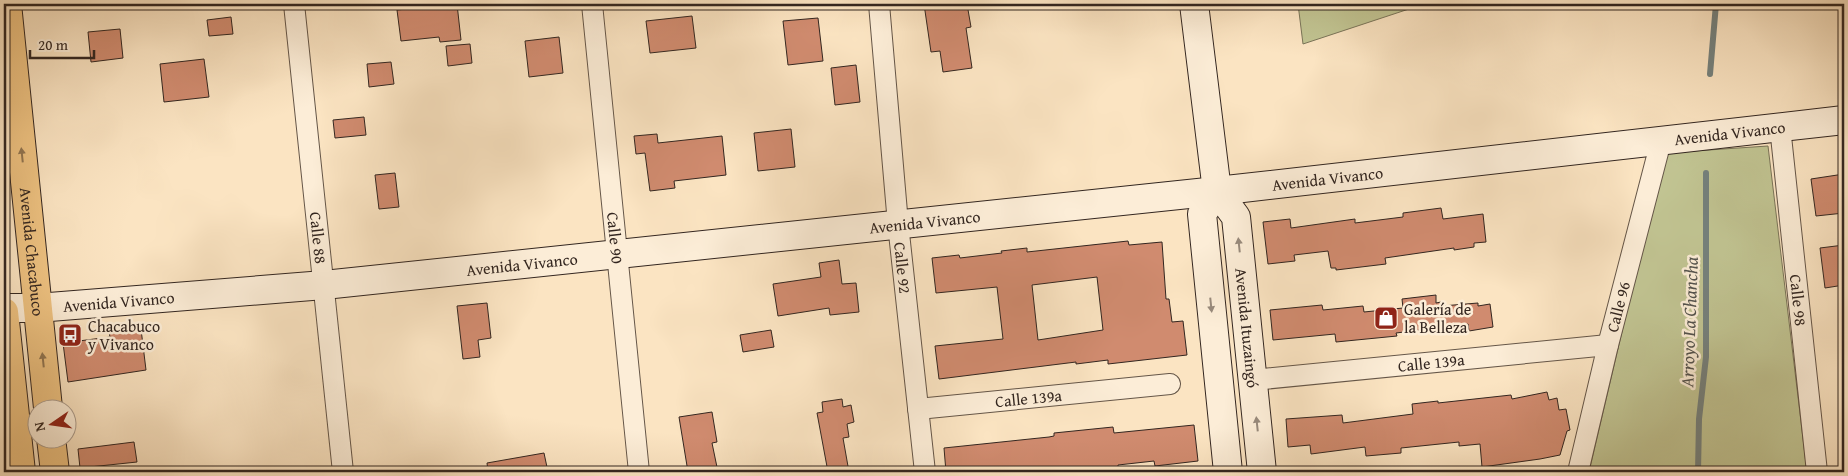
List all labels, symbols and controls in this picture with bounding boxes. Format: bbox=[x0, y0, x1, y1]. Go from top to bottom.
scale bar bbox=[30, 28, 94, 60]
text: 20 m bbox=[38, 34, 69, 55]
street label: Avenida Vivanco bbox=[1673, 115, 1787, 151]
one-way arrow bbox=[18, 146, 26, 162]
street label: Avenida Vivanco bbox=[1271, 160, 1384, 197]
street label: Avenida Chacabuco bbox=[14, 186, 51, 317]
street label: Avenida Vivanco bbox=[868, 204, 982, 240]
street label: Calle 88 bbox=[304, 211, 333, 265]
street label: Calle 90 bbox=[601, 211, 630, 265]
one-way arrow bbox=[1235, 236, 1243, 252]
street label: Calle 92 bbox=[888, 241, 918, 295]
street label: Avenida Vivanco bbox=[465, 246, 579, 282]
water label: Arroyo La Chancha bbox=[1673, 256, 1705, 389]
street label: Avenida Ituzaingó bbox=[1229, 267, 1265, 389]
street label: Calle 98 bbox=[1784, 273, 1813, 327]
street label: Calle 96 bbox=[1600, 278, 1636, 335]
street label: Avenida Vivanco bbox=[62, 285, 175, 318]
one-way arrow bbox=[1208, 297, 1216, 313]
place label: Galería de la Belleza bbox=[1404, 297, 1471, 339]
shop icon: Galería de la Belleza bbox=[1373, 305, 1399, 331]
place label: Chacabuco y Vivanco bbox=[87, 314, 160, 356]
bus stop icon: Chacabuco y Vivanco bbox=[57, 322, 83, 348]
street label: Calle 139a bbox=[1397, 347, 1466, 378]
one-way arrow bbox=[38, 352, 46, 368]
street label: Calle 139a bbox=[994, 383, 1063, 413]
north arrow bbox=[28, 398, 78, 448]
one-way arrow bbox=[1253, 415, 1261, 431]
text: N bbox=[28, 419, 50, 434]

